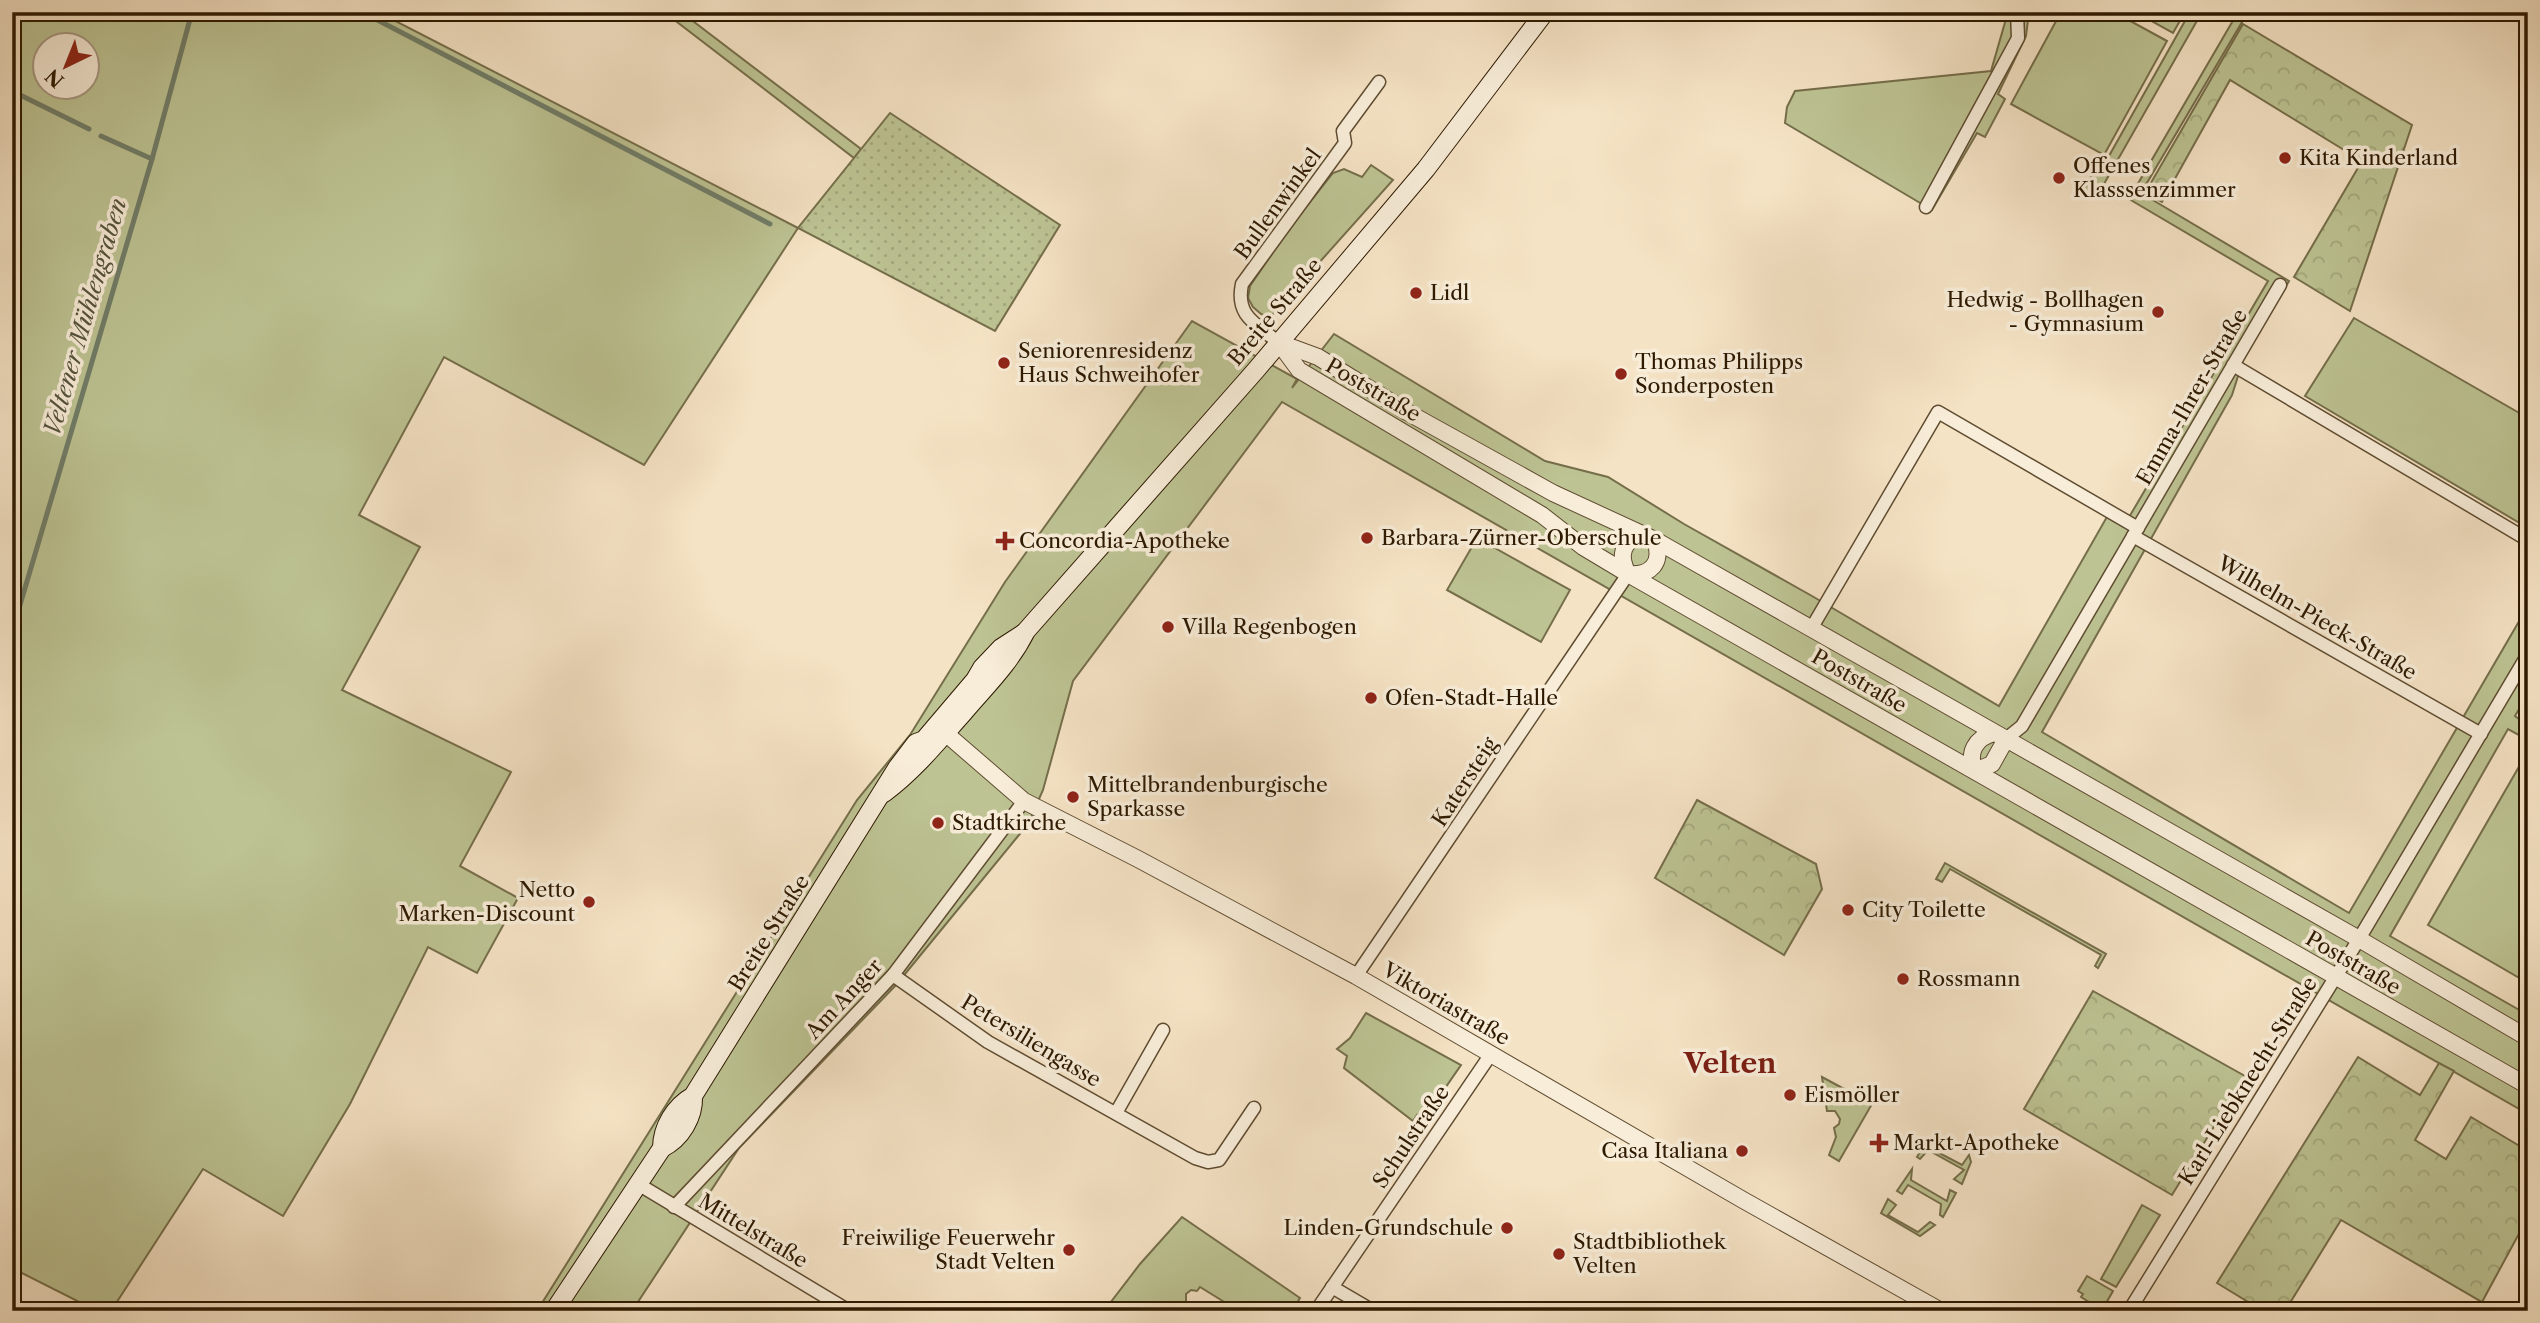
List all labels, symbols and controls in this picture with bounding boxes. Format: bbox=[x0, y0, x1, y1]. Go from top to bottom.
north arrow bbox=[32, 32, 102, 102]
text: N bbox=[41, 64, 69, 92]
street label: Bullenwinkel bbox=[1229, 144, 1326, 264]
place label: Kita Kinderland bbox=[2299, 145, 2458, 170]
marker: Kita Kinderland bbox=[2277, 150, 2293, 166]
place label: Offenes Klasssenzimmer bbox=[2073, 153, 2236, 202]
marker: Offenes Klasssenzimmer bbox=[2051, 170, 2067, 186]
water label: Veltener Mühlengraben bbox=[38, 195, 132, 439]
street label: Breite Straße bbox=[1223, 253, 1327, 370]
place label: Lidl bbox=[1430, 280, 1469, 305]
marker: Lidl bbox=[1408, 285, 1424, 301]
place label: Hedwig - Bollhagen - Gymnasium bbox=[1946, 287, 2144, 336]
street label: Emma-Ihrer-Straße bbox=[2131, 304, 2252, 489]
marker: Hedwig - Bollhagen - Gymnasium bbox=[2150, 304, 2166, 320]
place label: Seniorenresidenz Haus Schweihofer bbox=[1018, 338, 1200, 387]
place label: Thomas Philipps Sonderposten bbox=[1635, 349, 1803, 398]
street label: Poststraße bbox=[1321, 352, 1425, 427]
marker: Seniorenresidenz Haus Schweihofer bbox=[996, 355, 1012, 371]
marker: Thomas Philipps Sonderposten bbox=[1613, 366, 1629, 382]
place label: Barbara-Zürner-Oberschule bbox=[1381, 525, 1662, 550]
place label: Concordia-Apotheke bbox=[1019, 528, 1230, 553]
marker: Barbara-Zürner-Oberschule bbox=[1359, 530, 1375, 546]
marker: Concordia-Apotheke bbox=[997, 533, 1013, 549]
street label: Wilhelm-Pieck-Straße bbox=[2212, 550, 2421, 685]
place label: Villa Regenbogen bbox=[1181, 614, 1357, 639]
marker: Villa Regenbogen bbox=[1160, 619, 1176, 635]
street label: Poststraße bbox=[1807, 643, 1911, 718]
place label: Ofen-Stadt-Halle bbox=[1385, 685, 1558, 710]
marker: Ofen-Stadt-Halle bbox=[1363, 690, 1379, 706]
street label: Katersteig bbox=[1427, 732, 1503, 831]
place label: Mittelbrandenburgische Sparkasse bbox=[1087, 772, 1328, 821]
marker: Mittelbrandenburgische Sparkasse bbox=[1065, 789, 1081, 805]
place label: Stadtkirche bbox=[952, 810, 1066, 835]
marker: Stadtkirche bbox=[930, 815, 946, 831]
street label: Breite Straße bbox=[723, 870, 814, 995]
place label: Netto Marken-Discount bbox=[398, 877, 576, 926]
marker: Netto Marken-Discount bbox=[581, 894, 597, 910]
place label: City Toilette bbox=[1862, 897, 1986, 922]
marker: City Toilette bbox=[1840, 902, 1856, 918]
street label: Poststraße bbox=[2301, 925, 2405, 1000]
street label: Am Anger bbox=[800, 953, 887, 1045]
street label: Viktoriastraße bbox=[1377, 957, 1514, 1050]
place label: Rossmann bbox=[1917, 966, 2020, 991]
marker: Rossmann bbox=[1895, 971, 1911, 987]
street label: Karl-Liebknecht-Straße bbox=[2173, 972, 2322, 1190]
street label: Petersiliengasse bbox=[957, 989, 1106, 1092]
district label: Velten bbox=[1683, 1046, 1776, 1080]
street label: Schulstraße bbox=[1367, 1081, 1454, 1193]
place label: Eismöller bbox=[1804, 1082, 1900, 1107]
marker: Eismöller bbox=[1782, 1087, 1798, 1103]
place label: Markt-Apotheke bbox=[1893, 1130, 2059, 1155]
marker: Markt-Apotheke bbox=[1871, 1135, 1887, 1151]
place label: Casa Italiana bbox=[1601, 1138, 1729, 1163]
marker: Casa Italiana bbox=[1734, 1143, 1750, 1159]
street label: Mittelstraße bbox=[694, 1188, 812, 1273]
place label: Linden-Grundschule bbox=[1284, 1215, 1493, 1240]
marker: Linden-Grundschule bbox=[1499, 1220, 1515, 1236]
place label: Freiwilige Feuerwehr Stadt Velten bbox=[842, 1225, 1055, 1274]
place label: Stadtbibliothek Velten bbox=[1572, 1229, 1727, 1278]
marker: Freiwilige Feuerwehr Stadt Velten bbox=[1061, 1242, 1077, 1258]
marker: Stadtbibliothek Velten bbox=[1551, 1246, 1567, 1262]

